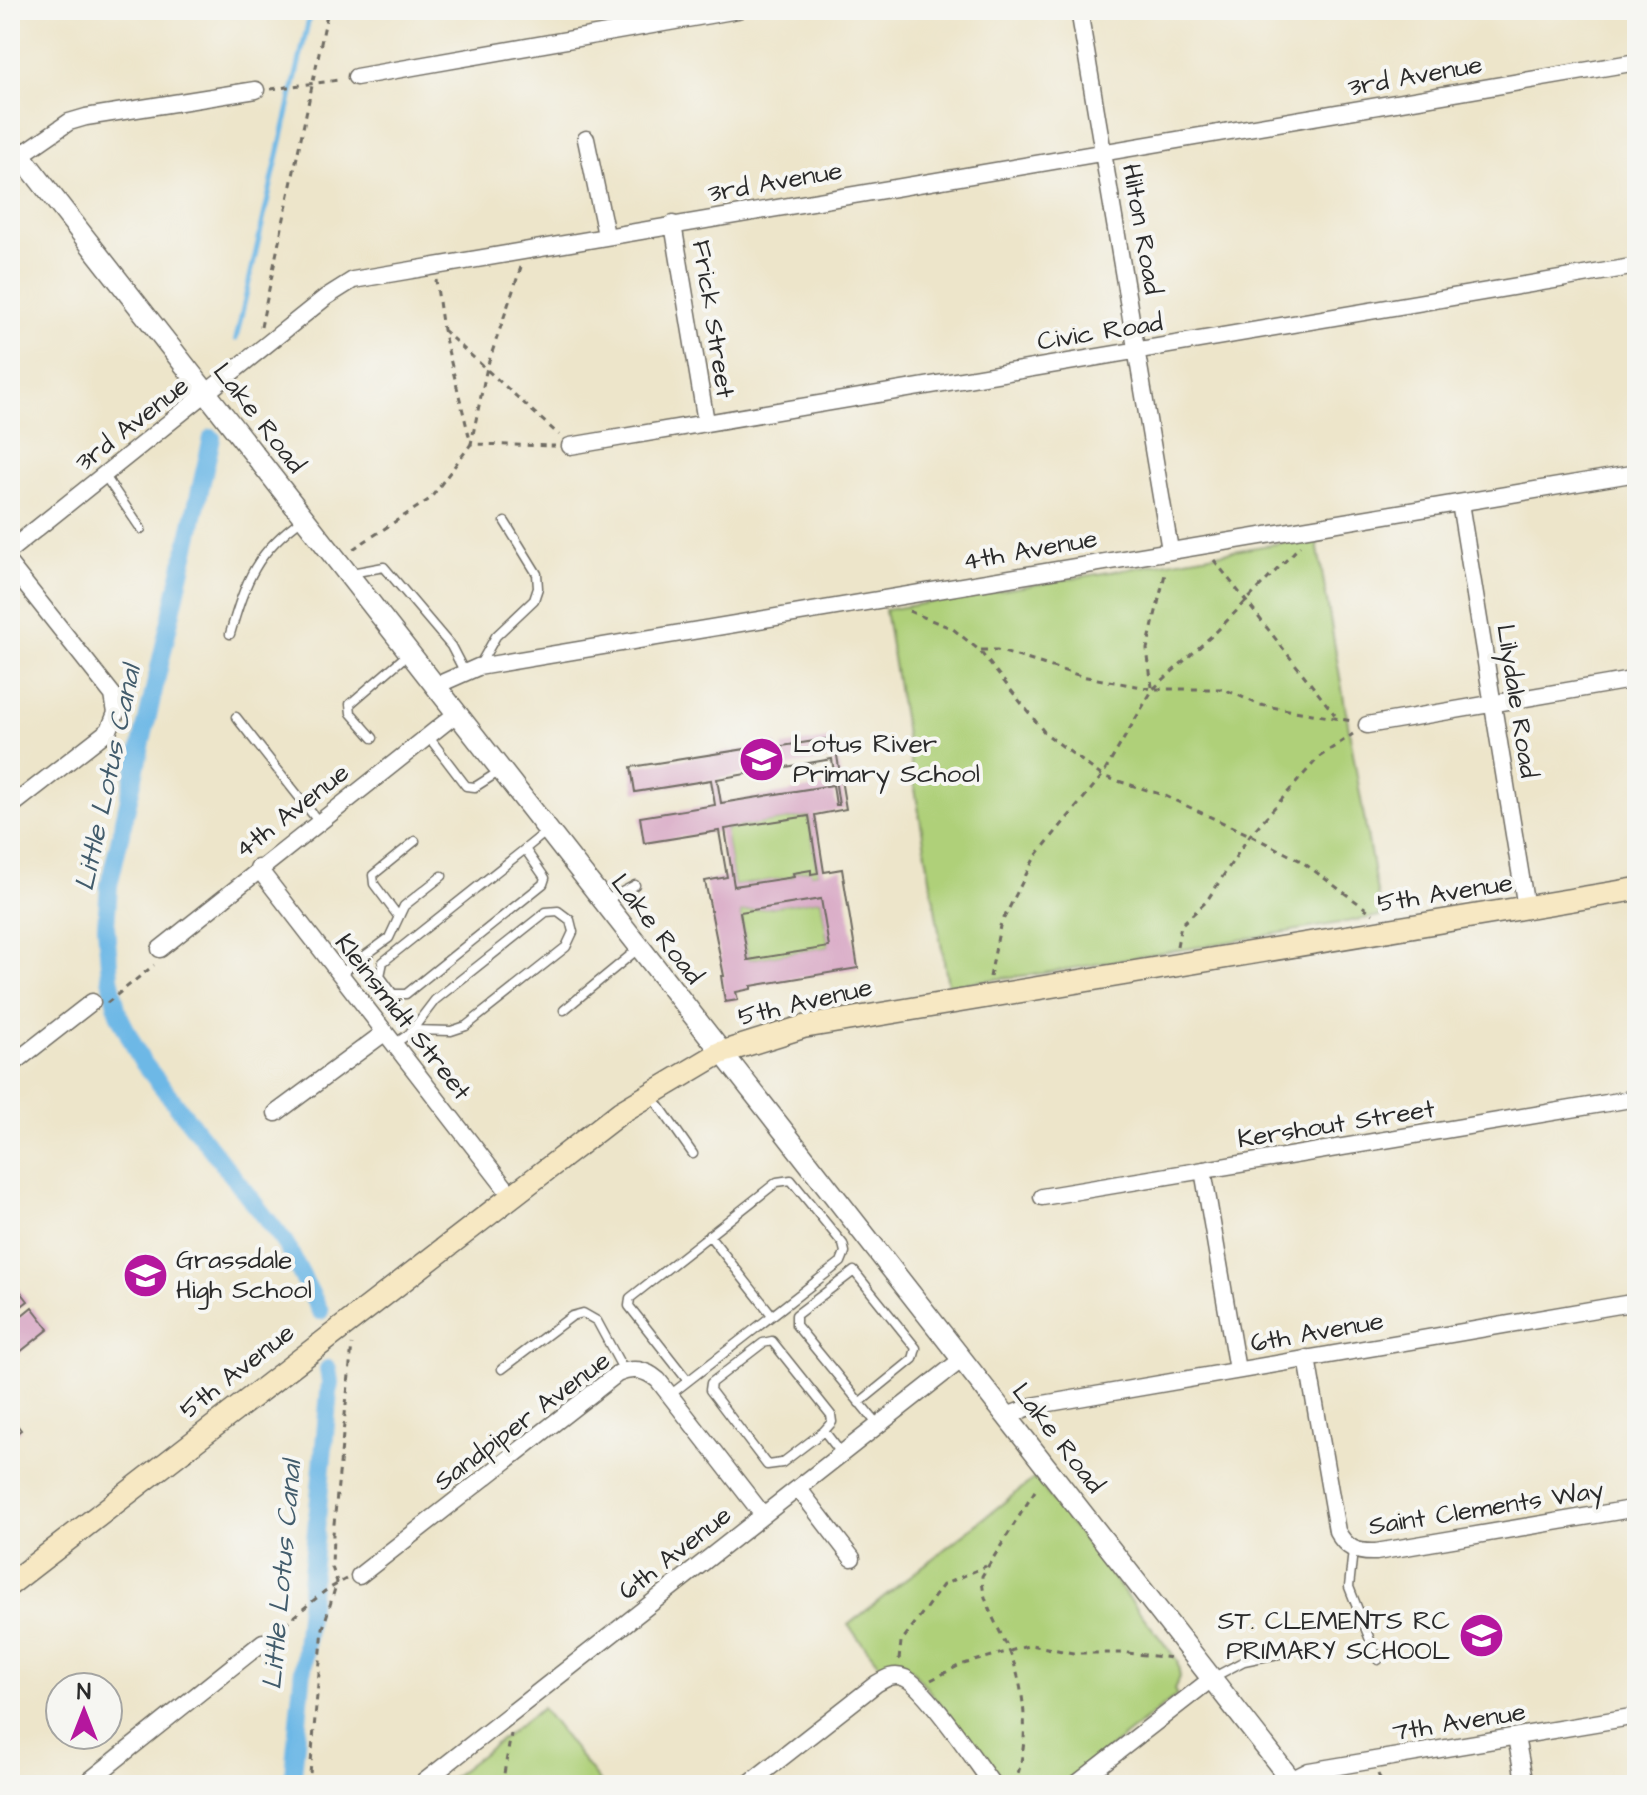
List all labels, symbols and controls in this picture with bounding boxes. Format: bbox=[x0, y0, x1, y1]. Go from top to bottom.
street label: 3rd Avenue bbox=[1345, 46, 1485, 106]
street label: 3rd Avenue bbox=[705, 152, 845, 212]
street label: Hilton Road bbox=[1113, 161, 1171, 297]
street label: Frick Street bbox=[683, 238, 743, 401]
street label: Civic Road bbox=[1035, 304, 1165, 360]
street label: Lake Road bbox=[204, 355, 314, 481]
street label: 3rd Avenue bbox=[67, 368, 197, 480]
street label: 4th Avenue bbox=[960, 520, 1100, 580]
street label: Lilydale Road bbox=[1485, 622, 1547, 781]
water label: Little Lotus Canal bbox=[65, 658, 152, 894]
place label: Lotus River Primary School bbox=[793, 726, 980, 794]
school or university icon: Lotus River Primary School bbox=[738, 735, 786, 783]
street label: 4th Avenue bbox=[227, 755, 357, 867]
street label: 5th Avenue bbox=[1375, 865, 1515, 921]
street label: Lake Road bbox=[602, 866, 712, 992]
street label: Kleinsmidt Street bbox=[326, 926, 480, 1108]
street label: 5th Avenue bbox=[734, 969, 876, 1035]
street label: Kershout Street bbox=[1235, 1091, 1438, 1157]
place label: Grassdale High School bbox=[176, 1242, 312, 1310]
school or university icon: Grassdale High School bbox=[121, 1251, 169, 1299]
street label: 6th Avenue bbox=[1248, 1303, 1386, 1361]
street label: 5th Avenue bbox=[172, 1315, 302, 1427]
street label: Sandpiper Avenue bbox=[426, 1343, 618, 1499]
street label: Lake Road bbox=[1003, 1375, 1113, 1501]
water label: Little Lotus Canal bbox=[253, 1455, 312, 1691]
street label: Saint Clements Way bbox=[1366, 1472, 1606, 1546]
street label: 6th Avenue bbox=[611, 1497, 739, 1609]
place label: ST. CLEMENTS RC PRIMARY SCHOOL bbox=[1218, 1603, 1450, 1669]
school or university icon: ST. CLEMENTS RC PRIMARY SCHOOL bbox=[1457, 1612, 1505, 1660]
north arrow bbox=[44, 1671, 124, 1751]
text: N bbox=[77, 1677, 91, 1708]
street label: 7th Avenue bbox=[1390, 1694, 1528, 1750]

